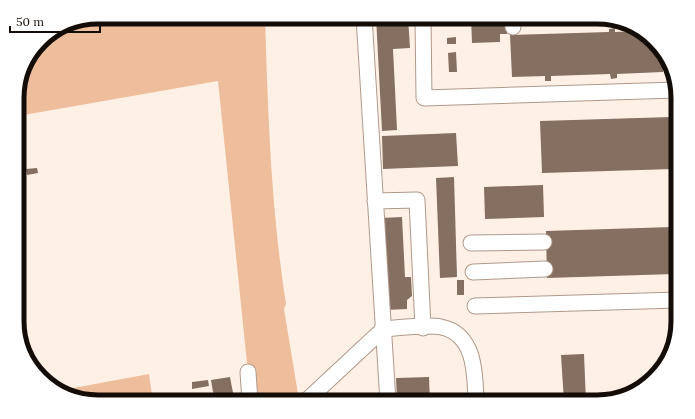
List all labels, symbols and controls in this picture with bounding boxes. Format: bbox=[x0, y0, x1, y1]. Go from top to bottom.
scale bar bbox=[10, 8, 100, 34]
text: 50 m bbox=[16, 14, 44, 29]

